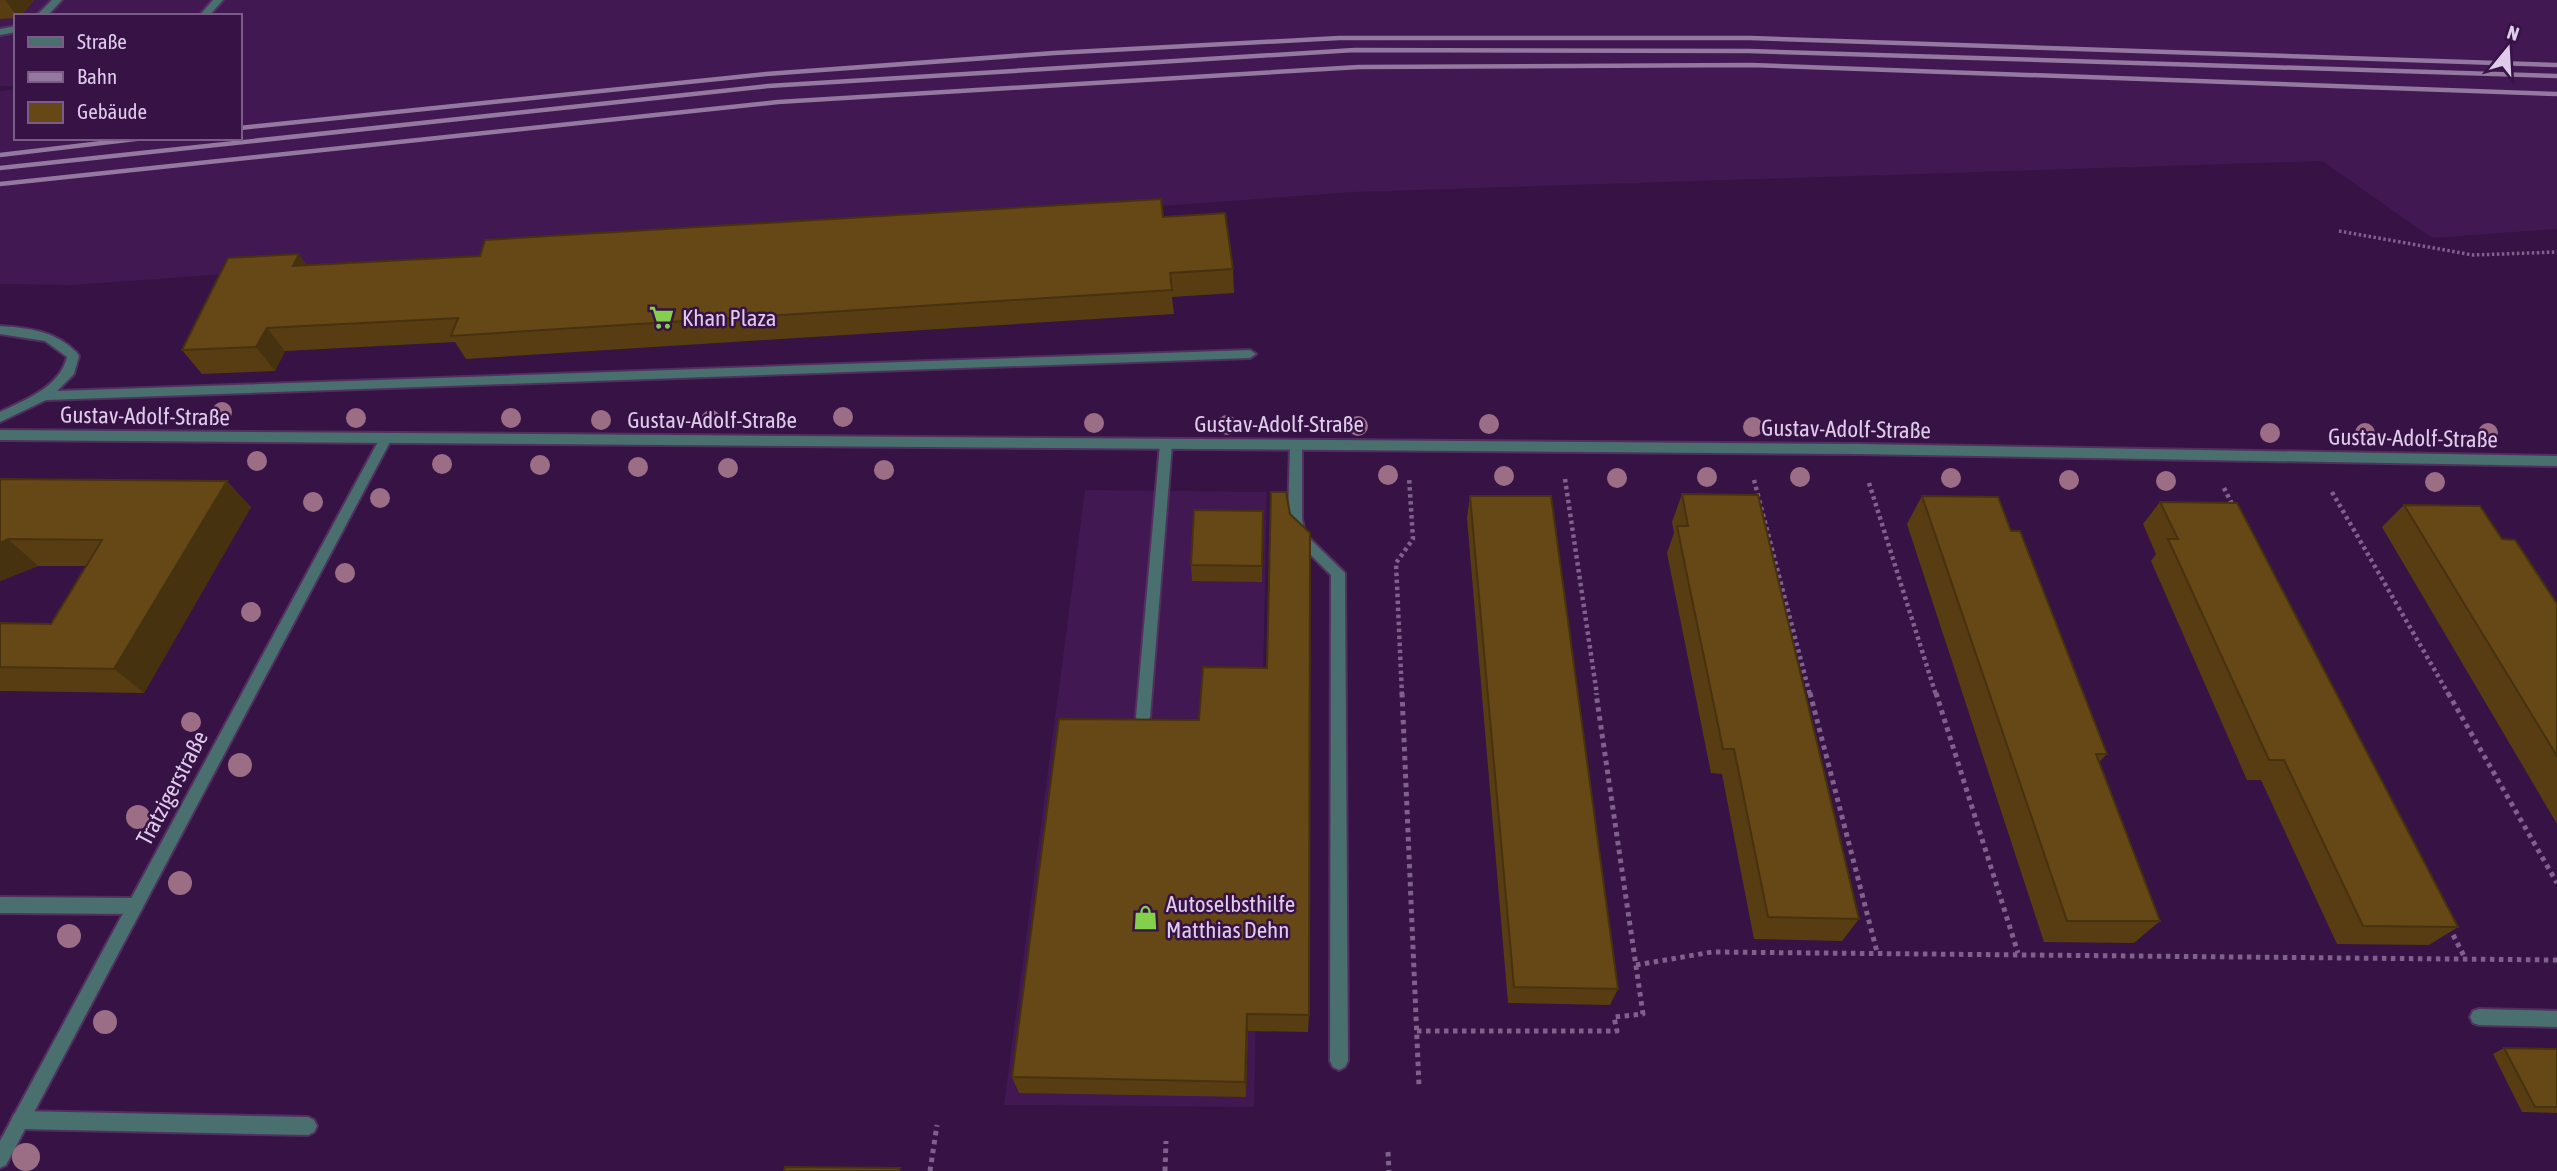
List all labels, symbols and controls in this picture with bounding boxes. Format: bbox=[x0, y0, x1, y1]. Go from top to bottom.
legend bbox=[14, 14, 242, 140]
north arrow bbox=[2473, 14, 2543, 84]
text: N bbox=[2505, 21, 2522, 45]
text: Straße bbox=[77, 29, 127, 53]
text: Bahn bbox=[77, 64, 117, 88]
text: Gebäude bbox=[77, 99, 147, 123]
supermarket icon: Khan Plaza bbox=[648, 304, 676, 332]
place label: Khan Plaza bbox=[682, 305, 776, 331]
street label: Gustav-Adolf-Straße bbox=[60, 402, 230, 430]
street label: Gustav-Adolf-Straße bbox=[627, 407, 797, 433]
street label: Gustav-Adolf-Straße bbox=[1194, 411, 1364, 437]
street label: Gustav-Adolf-Straße bbox=[1761, 415, 1931, 443]
street label: Gustav-Adolf-Straße bbox=[2328, 424, 2498, 452]
street label: Tratzigerstraße bbox=[131, 726, 213, 850]
place label: Autoselbsthilfe Matthias Dehn bbox=[1166, 891, 1295, 943]
shop icon: Autoselbsthilfe Matthias Dehn bbox=[1132, 903, 1160, 931]

